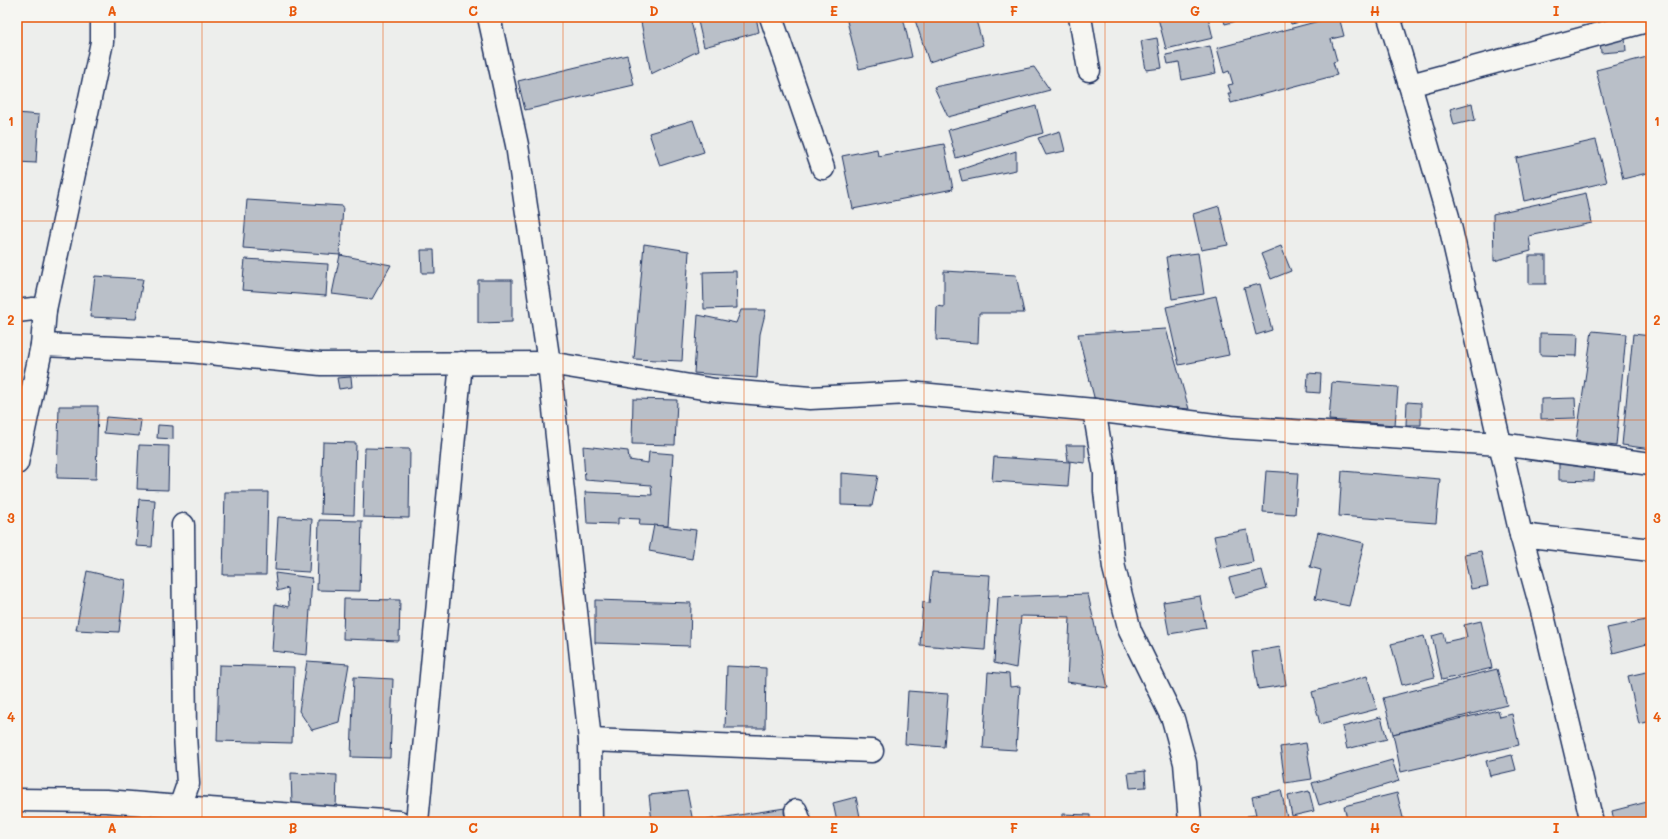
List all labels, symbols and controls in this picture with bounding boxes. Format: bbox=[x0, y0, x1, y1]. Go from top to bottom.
text: A bbox=[107, 2, 117, 19]
text: B bbox=[289, 2, 298, 19]
text: C bbox=[468, 2, 478, 19]
text: D bbox=[649, 2, 659, 19]
text: E bbox=[830, 2, 838, 19]
text: F bbox=[1010, 2, 1018, 19]
text: G bbox=[1190, 2, 1200, 19]
text: H bbox=[1370, 2, 1380, 19]
text: I bbox=[1553, 2, 1560, 19]
text: 1 bbox=[8, 112, 14, 129]
text: 1 bbox=[1654, 112, 1660, 129]
text: 2 bbox=[7, 311, 15, 328]
text: 2 bbox=[1653, 311, 1661, 328]
text: 3 bbox=[7, 509, 15, 526]
text: 3 bbox=[1653, 509, 1661, 526]
text: 4 bbox=[7, 708, 15, 725]
text: 4 bbox=[1653, 708, 1661, 725]
text: A bbox=[107, 819, 117, 836]
text: B bbox=[289, 819, 298, 836]
text: C bbox=[468, 819, 478, 836]
text: D bbox=[649, 819, 659, 836]
text: E bbox=[830, 819, 838, 836]
text: F bbox=[1010, 819, 1018, 836]
text: G bbox=[1190, 819, 1200, 836]
text: H bbox=[1370, 819, 1380, 836]
text: I bbox=[1553, 819, 1560, 836]

